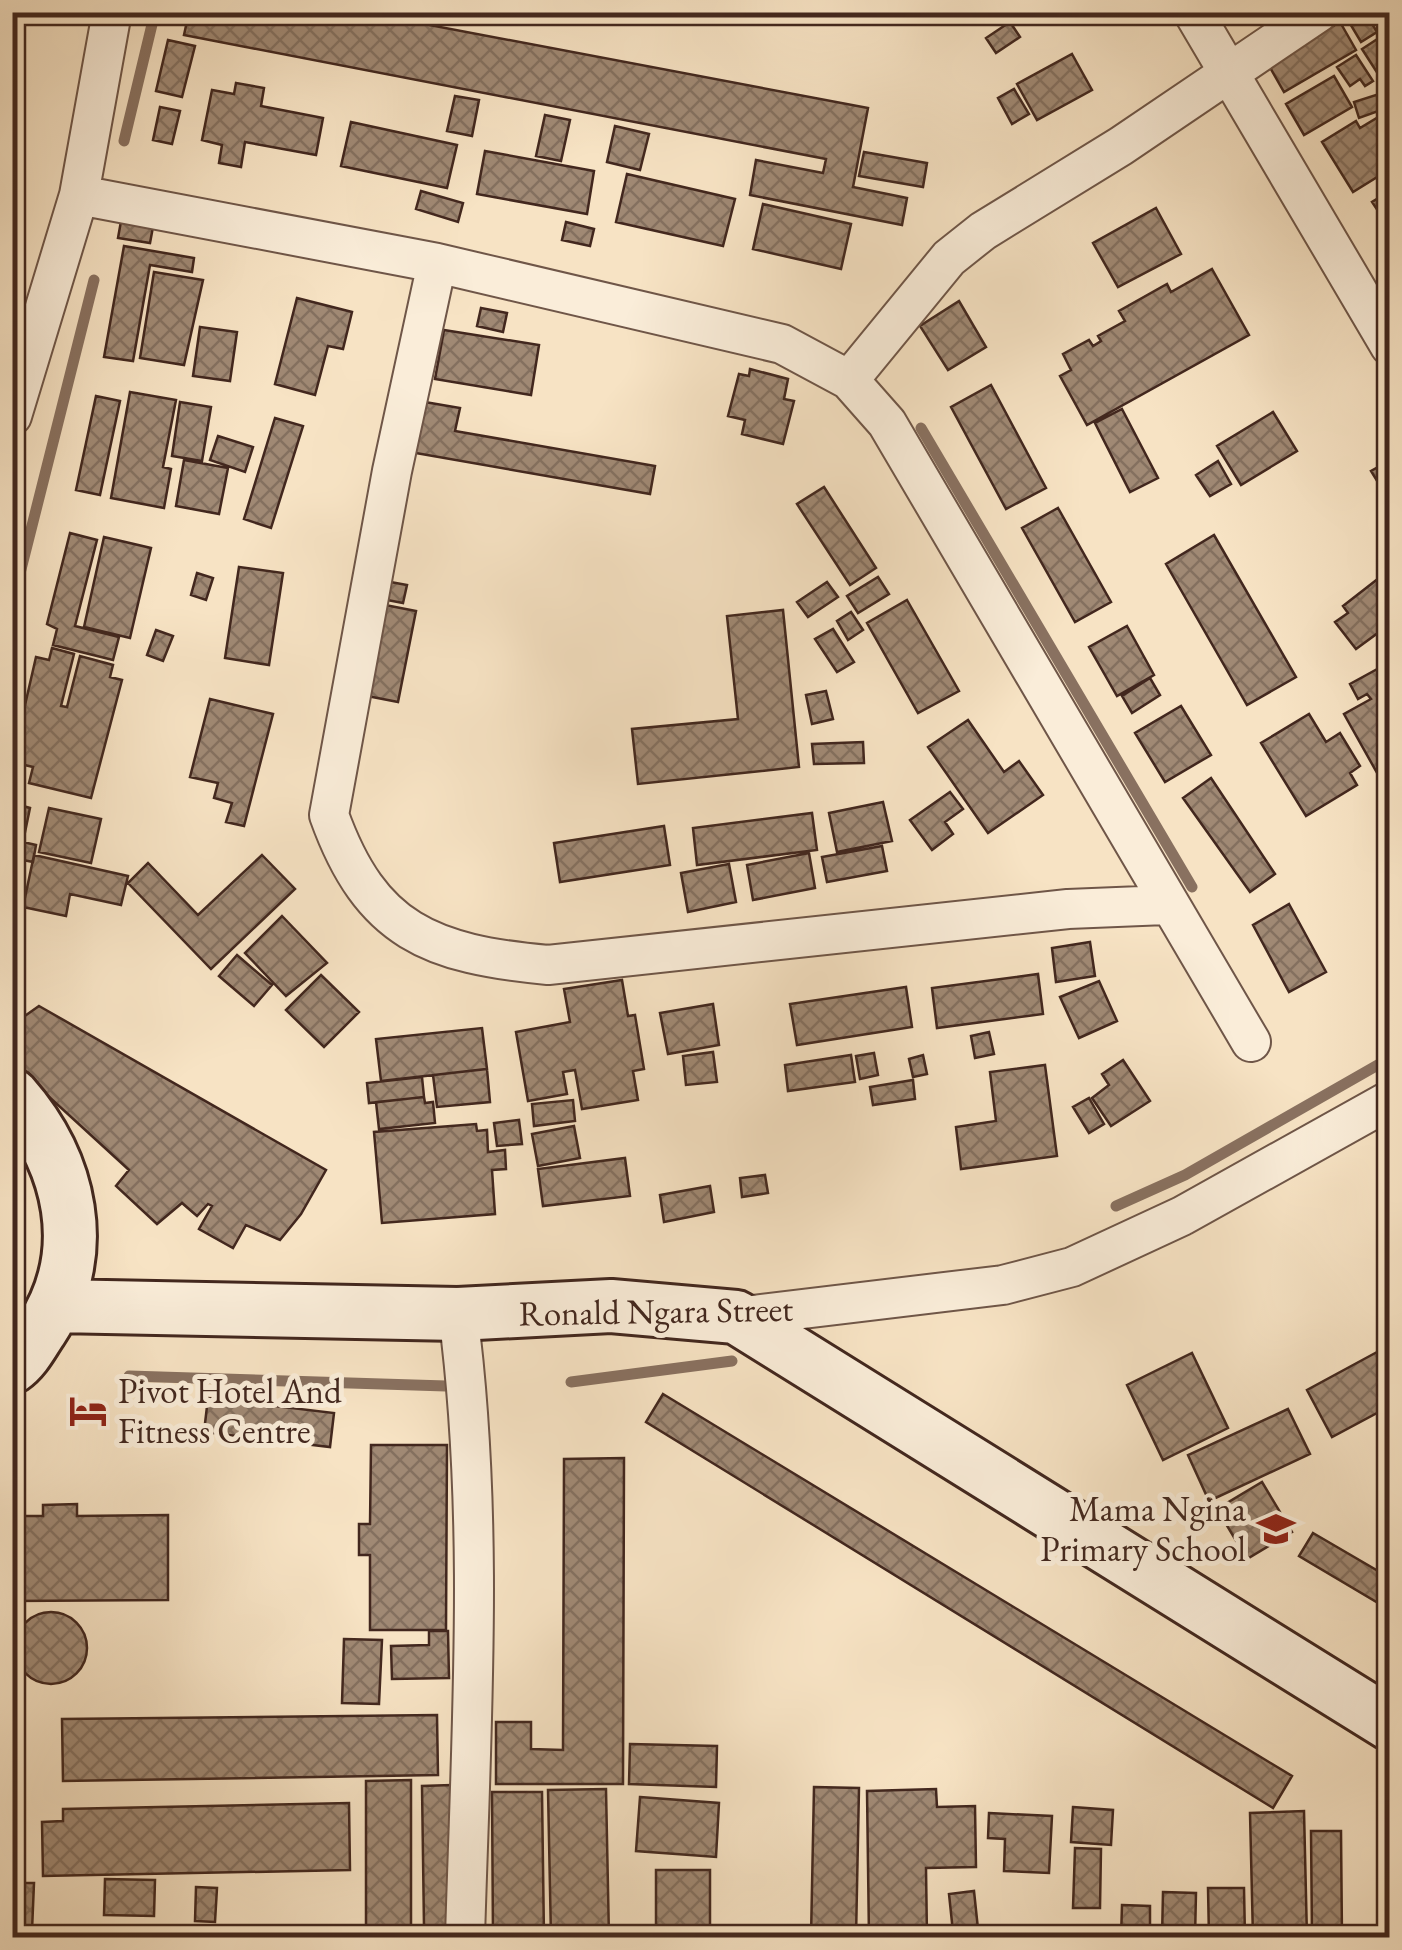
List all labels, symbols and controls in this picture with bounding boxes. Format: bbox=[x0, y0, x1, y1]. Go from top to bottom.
street label: Ronald Ngara Street bbox=[518, 1286, 794, 1335]
place label: Pivot Hotel And Fitness Centre bbox=[118, 1368, 342, 1453]
hotel icon: Pivot Hotel And Fitness Centre bbox=[67, 1390, 109, 1432]
place label: Mama Ngina Primary School bbox=[1040, 1486, 1246, 1571]
school or university icon: Mama Ngina Primary School bbox=[1255, 1508, 1297, 1550]

